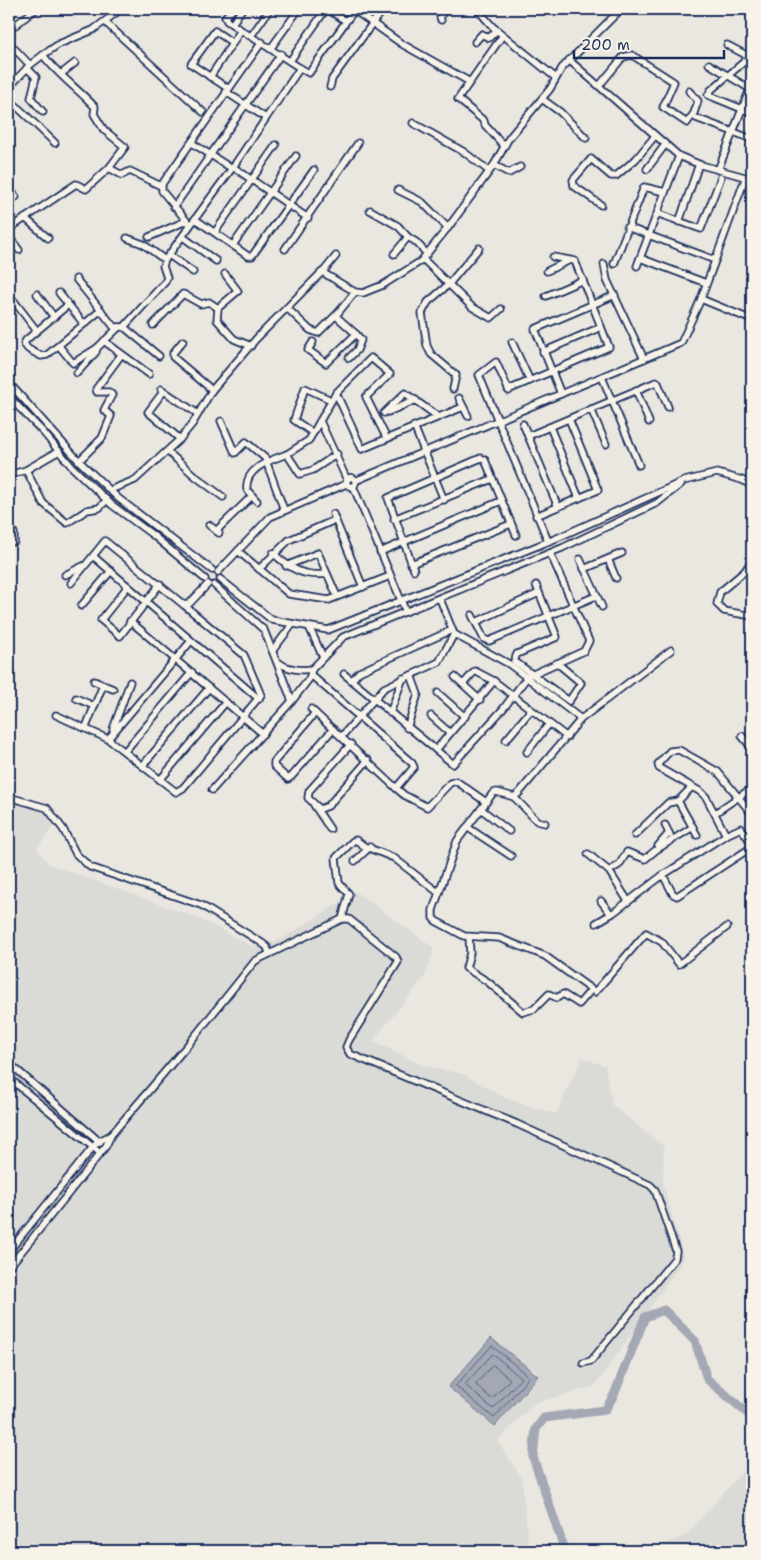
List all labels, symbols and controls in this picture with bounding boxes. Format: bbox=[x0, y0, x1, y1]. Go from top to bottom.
scale bar bbox=[574, 28, 724, 60]
text: 200 m bbox=[581, 35, 630, 55]

